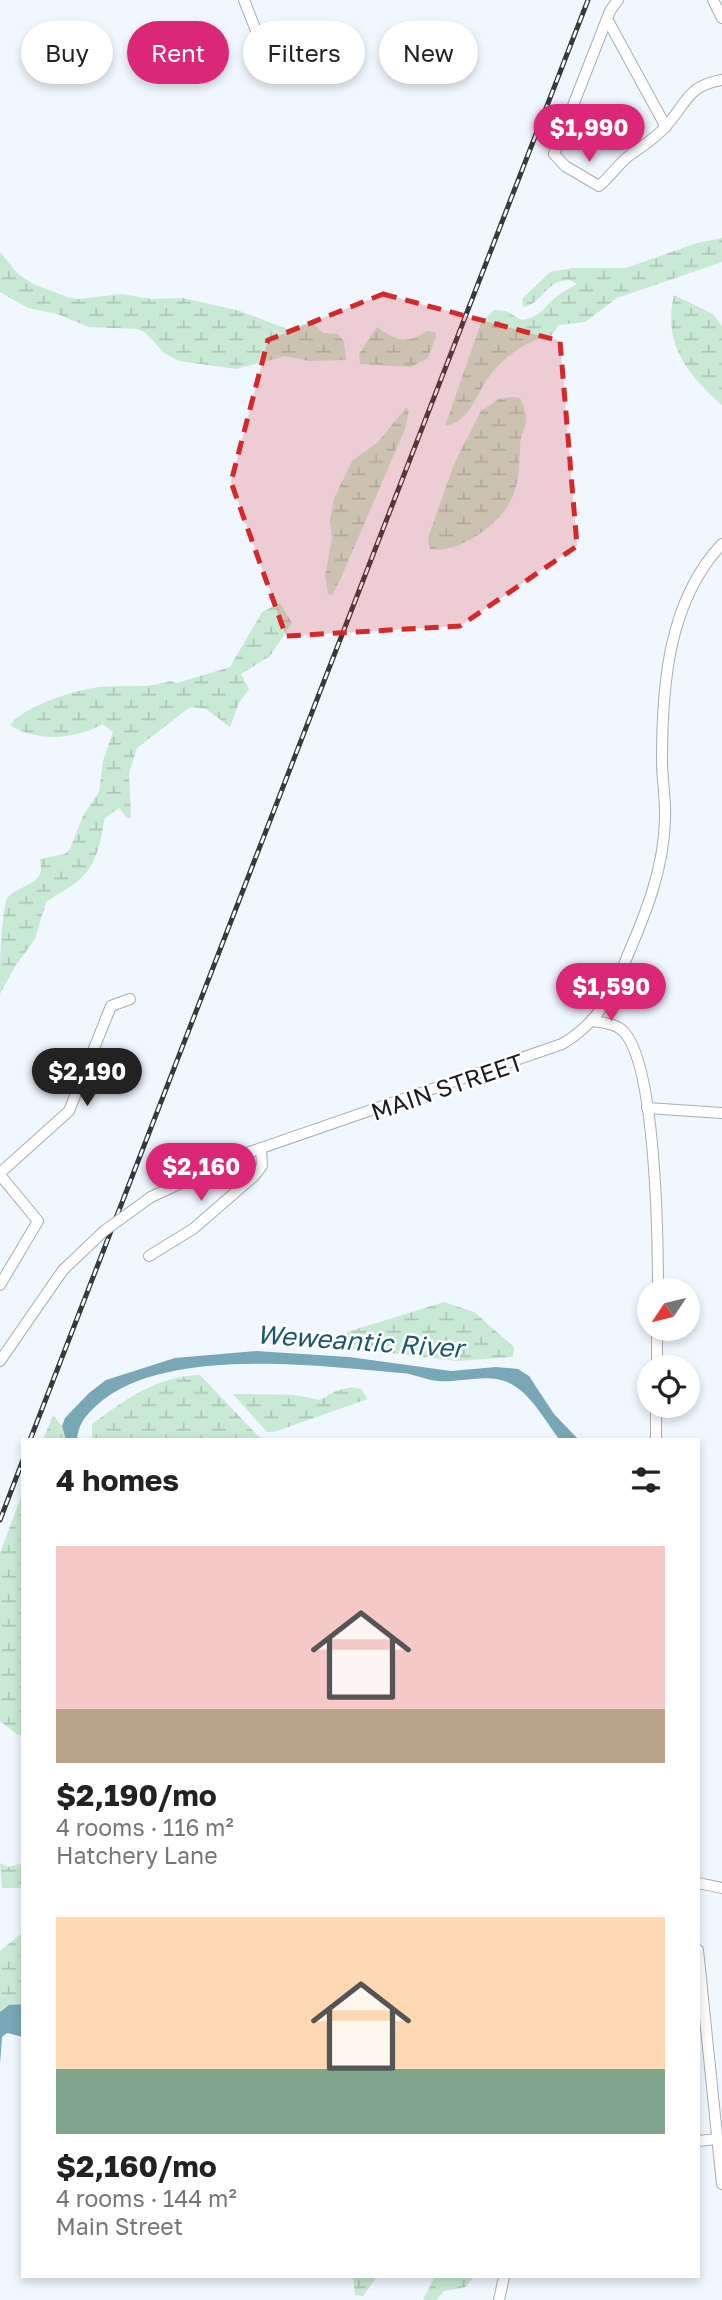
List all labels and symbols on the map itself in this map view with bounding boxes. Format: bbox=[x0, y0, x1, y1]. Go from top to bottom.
pin: $1,990 bbox=[532, 104, 646, 164]
pin: $1,590 bbox=[554, 964, 668, 1023]
street label: MAIN STREET bbox=[367, 1046, 527, 1126]
pin: $2,190 bbox=[30, 1048, 144, 1108]
pin: $2,160 bbox=[144, 1144, 258, 1203]
north arrow bbox=[637, 1278, 700, 1340]
water label: Weweantic River bbox=[256, 1318, 468, 1364]

